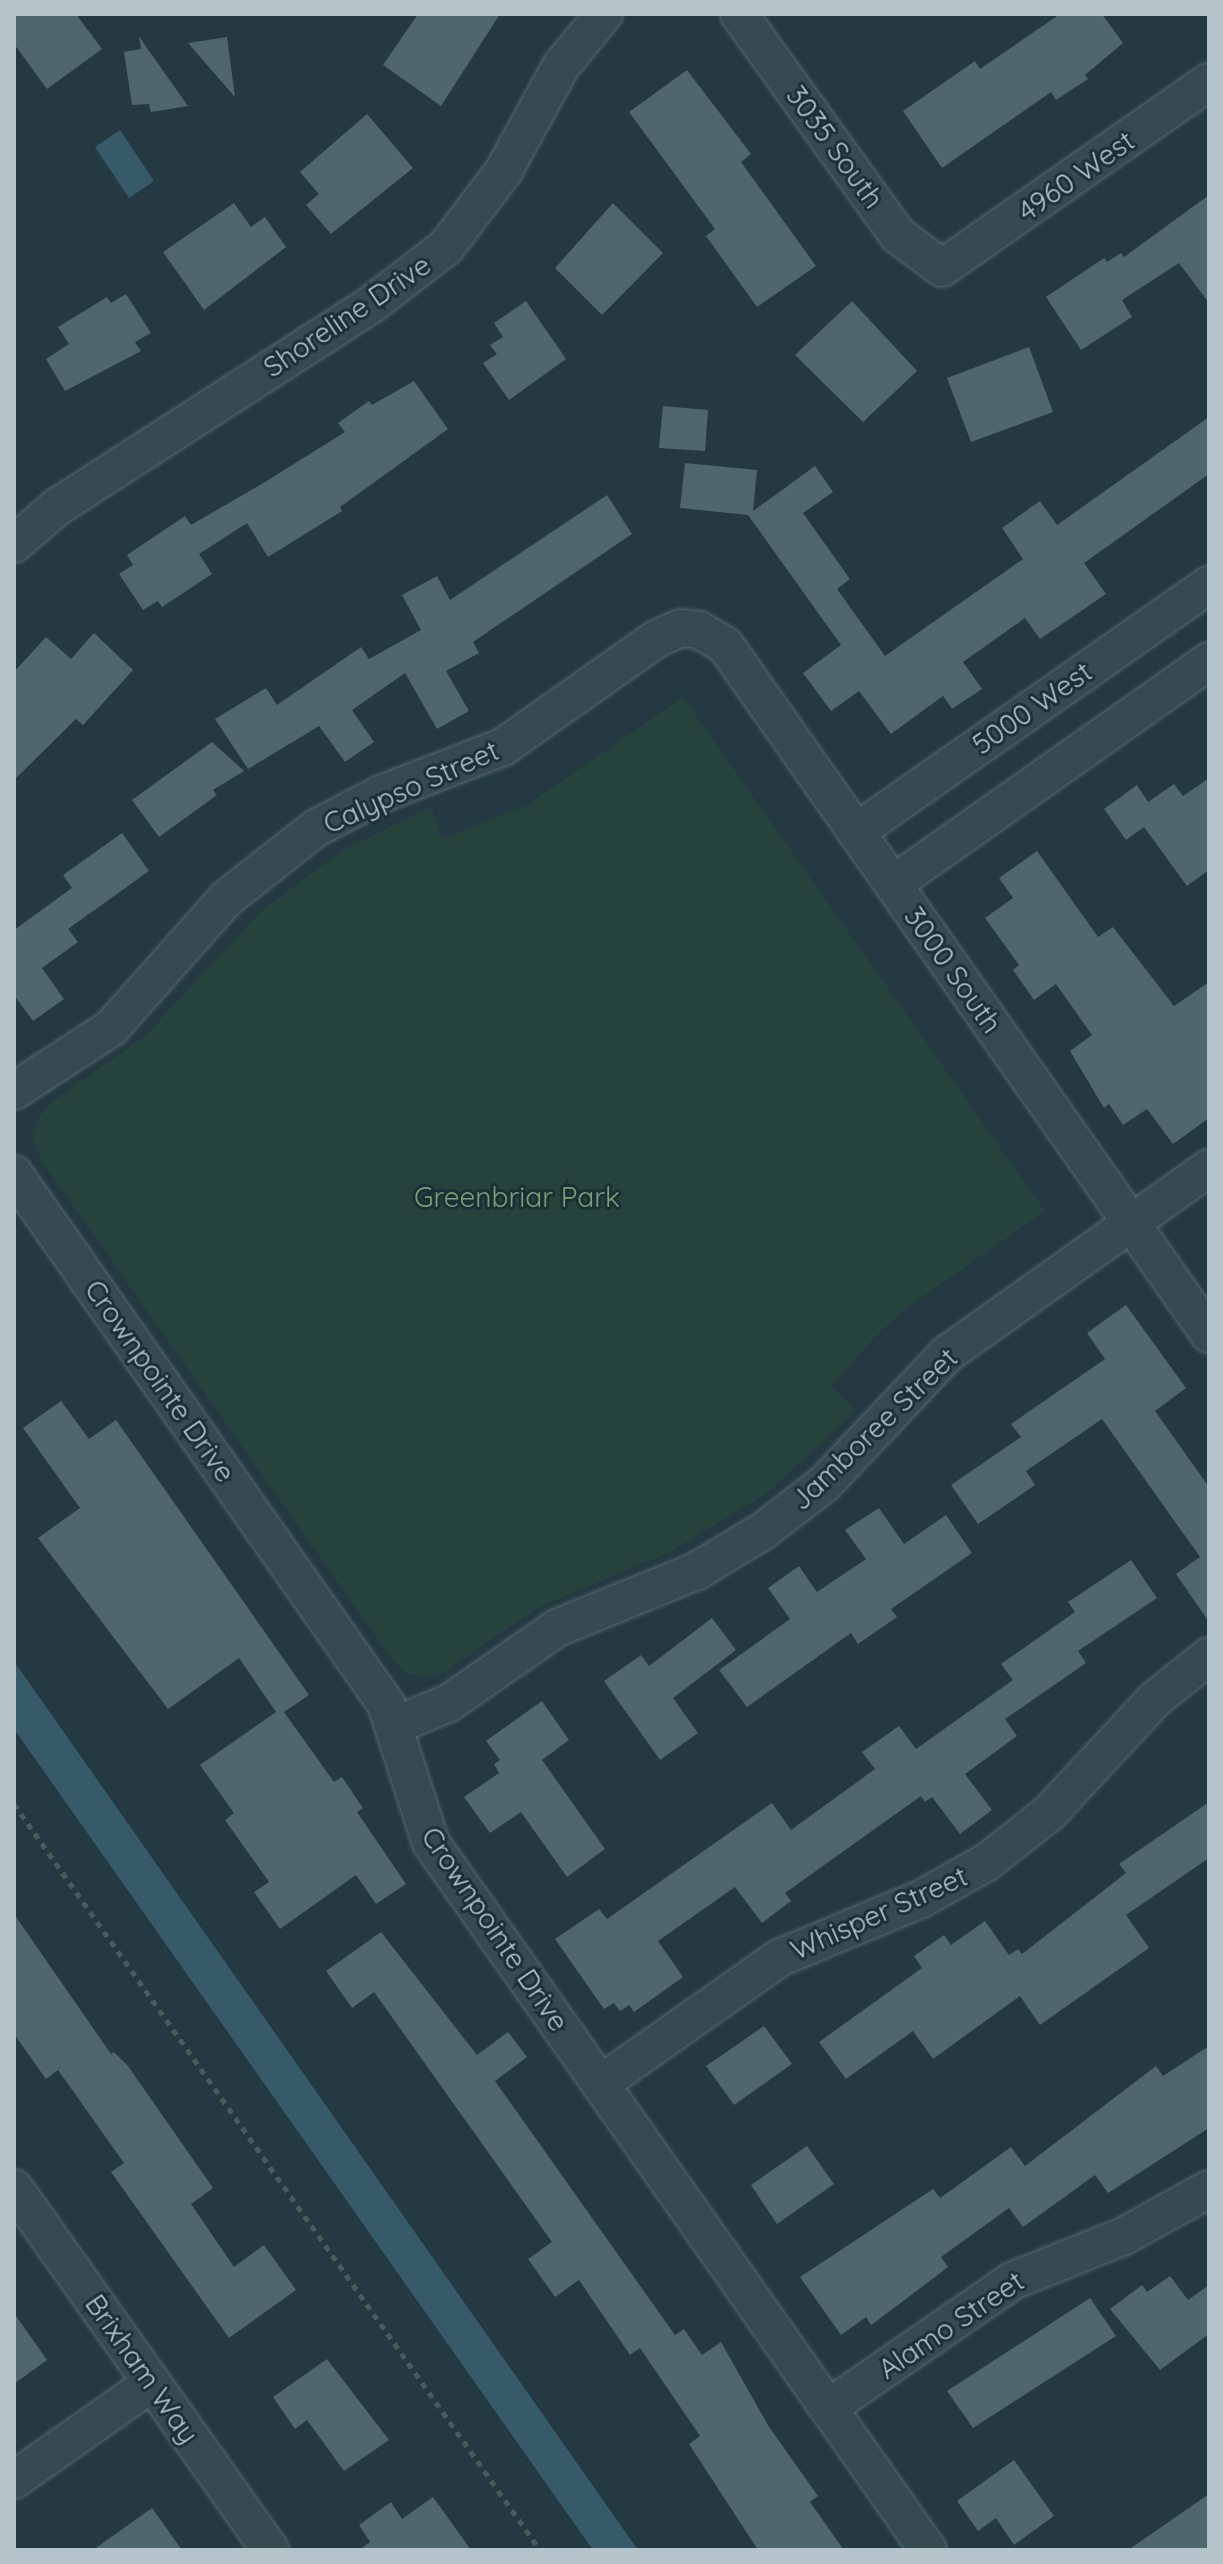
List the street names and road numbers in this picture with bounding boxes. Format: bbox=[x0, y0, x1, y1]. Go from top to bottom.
street label: 3035 South bbox=[779, 79, 891, 215]
street label: 4960 West bbox=[1011, 124, 1141, 228]
street label: Shoreline Drive bbox=[257, 248, 437, 384]
street label: 5000 West bbox=[966, 655, 1098, 761]
street label: Calypso Street bbox=[318, 733, 504, 841]
street label: 3000 South bbox=[897, 900, 1009, 1040]
street label: Crownpointe Drive bbox=[78, 1274, 242, 1488]
street label: Jamboree Street bbox=[784, 1341, 964, 1517]
street label: Crownpointe Drive bbox=[414, 1821, 576, 2037]
street label: Whisper Street bbox=[785, 1859, 973, 1967]
street label: Alamo Street bbox=[872, 2264, 1030, 2386]
street label: Brixham Way bbox=[78, 2288, 206, 2450]

